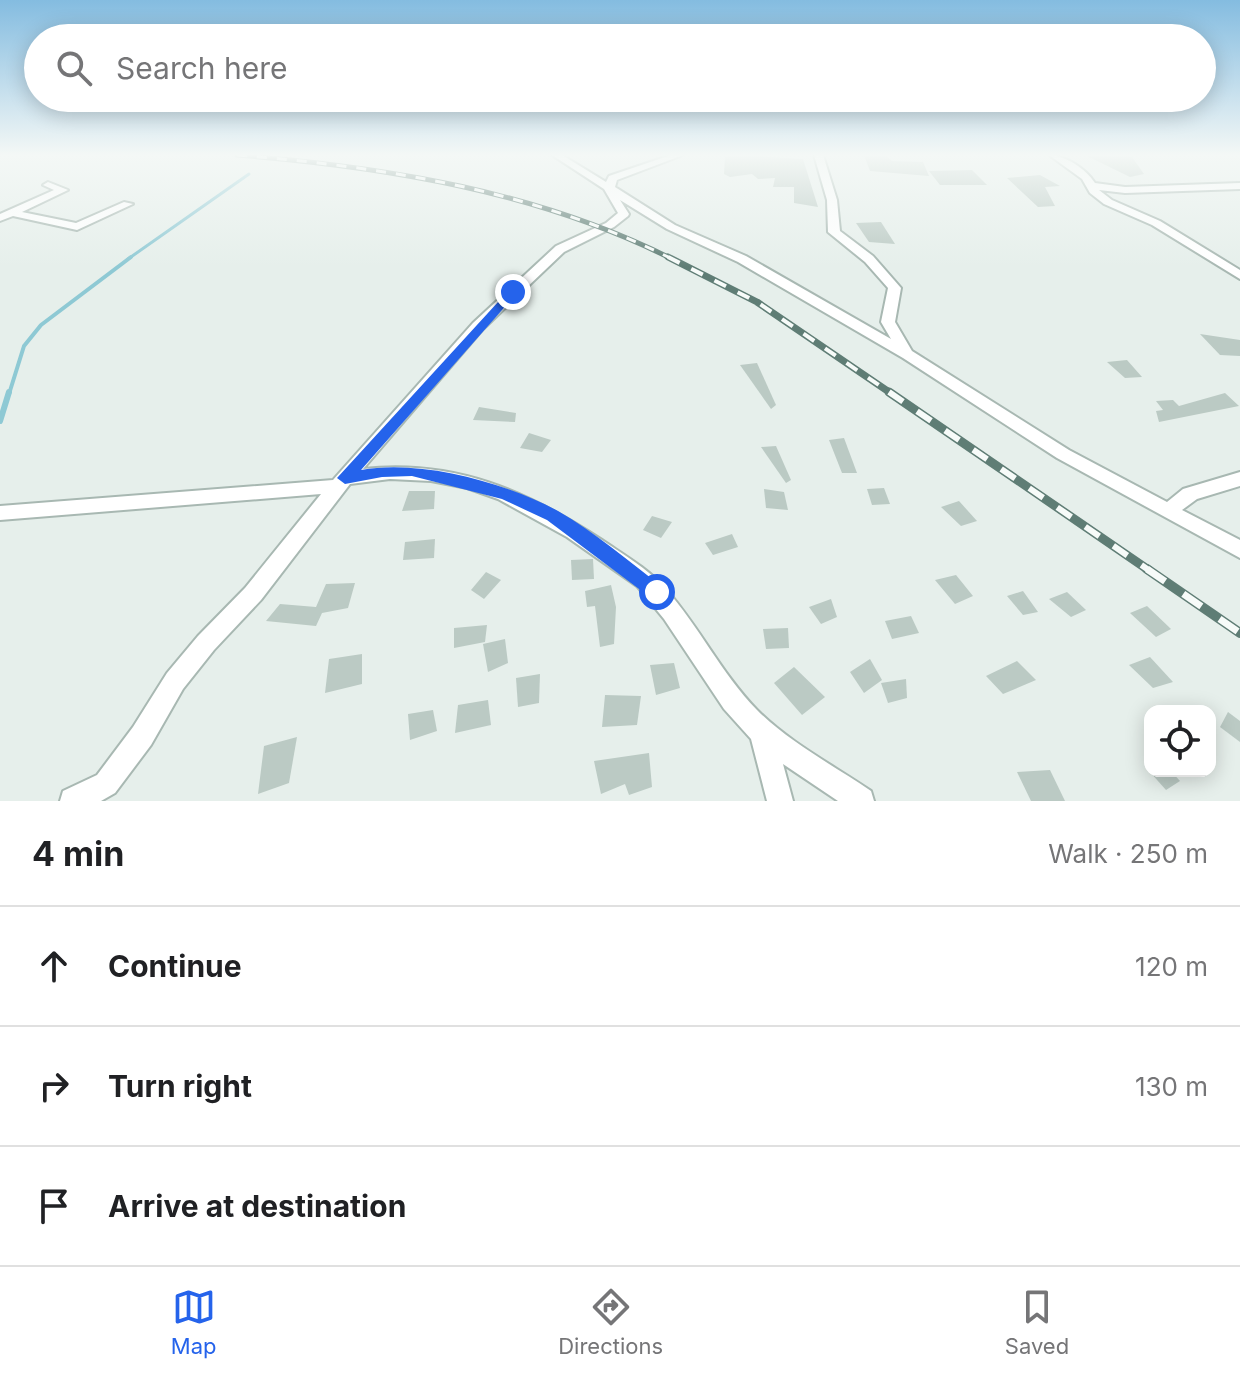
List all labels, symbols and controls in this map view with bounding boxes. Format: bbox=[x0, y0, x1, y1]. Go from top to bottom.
search box bbox=[24, 24, 1216, 112]
icon: search bbox=[52, 46, 96, 90]
text: Search here bbox=[116, 50, 288, 86]
route end bbox=[495, 274, 531, 310]
route start bbox=[639, 574, 675, 610]
map controls bbox=[1144, 705, 1216, 777]
button: locate bbox=[1144, 705, 1216, 777]
text: 4 min bbox=[32, 833, 124, 874]
text: Walk · 250 m bbox=[1048, 838, 1208, 869]
icon: ahead bbox=[32, 944, 76, 988]
text: Continue bbox=[108, 948, 242, 984]
text: 120 m bbox=[1135, 951, 1208, 982]
icon: right bbox=[32, 1064, 76, 1108]
text: Turn right bbox=[108, 1068, 252, 1104]
text: 130 m bbox=[1135, 1071, 1208, 1102]
icon: arrive bbox=[32, 1184, 76, 1228]
text: Arrive at destination bbox=[108, 1188, 406, 1224]
tab: Map bbox=[171, 1285, 217, 1359]
tab: Directions bbox=[558, 1285, 663, 1359]
tab: Saved bbox=[1005, 1285, 1069, 1359]

